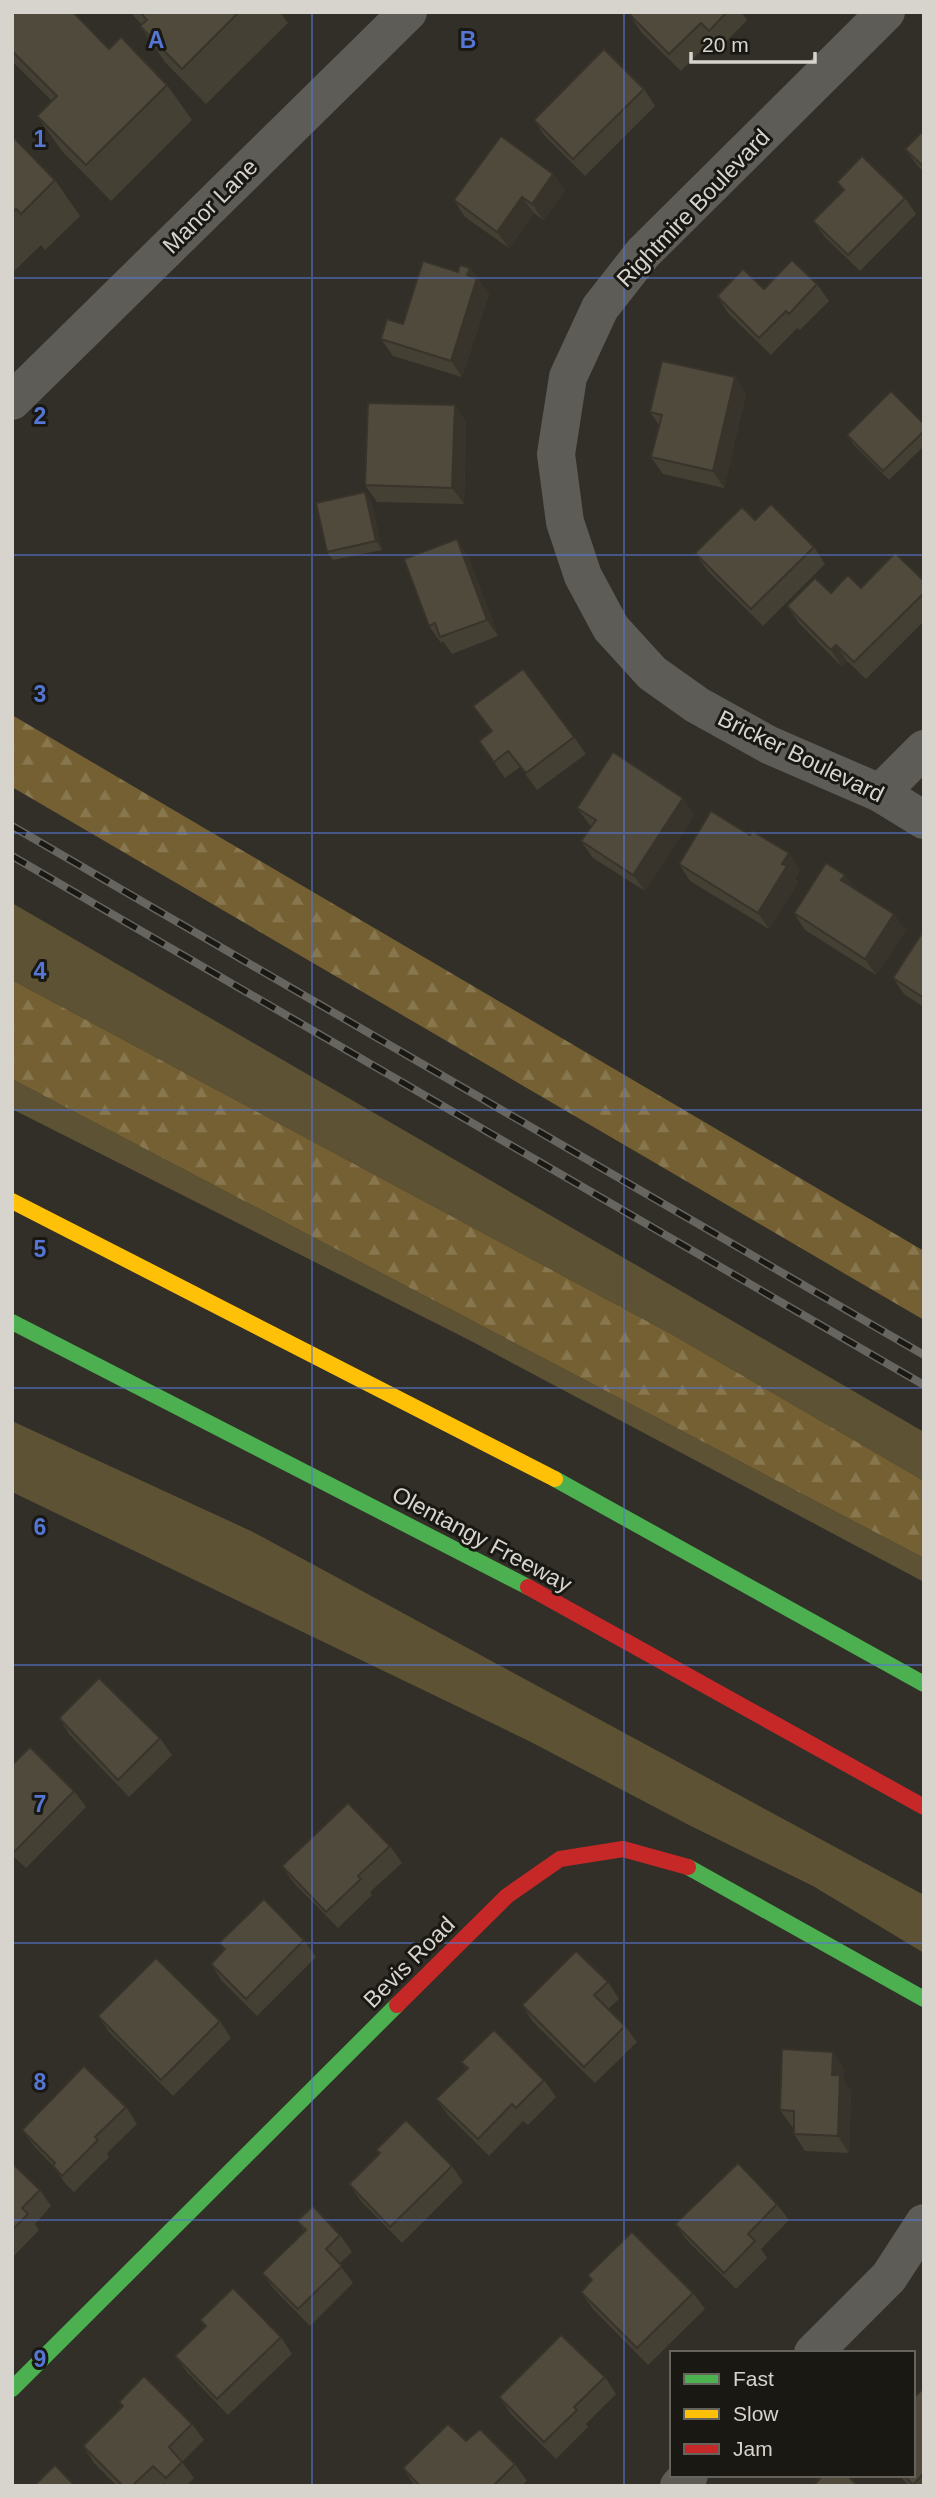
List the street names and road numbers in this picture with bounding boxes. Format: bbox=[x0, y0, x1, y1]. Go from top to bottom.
street label: Rightmire Boulevard bbox=[611, 124, 775, 292]
street label: Manor Lane bbox=[157, 153, 263, 259]
street label: Bricker Boulevard bbox=[714, 705, 888, 807]
street label: Olentangy Freeway bbox=[388, 1481, 577, 1598]
street label: Bevis Road bbox=[358, 1911, 460, 2013]

